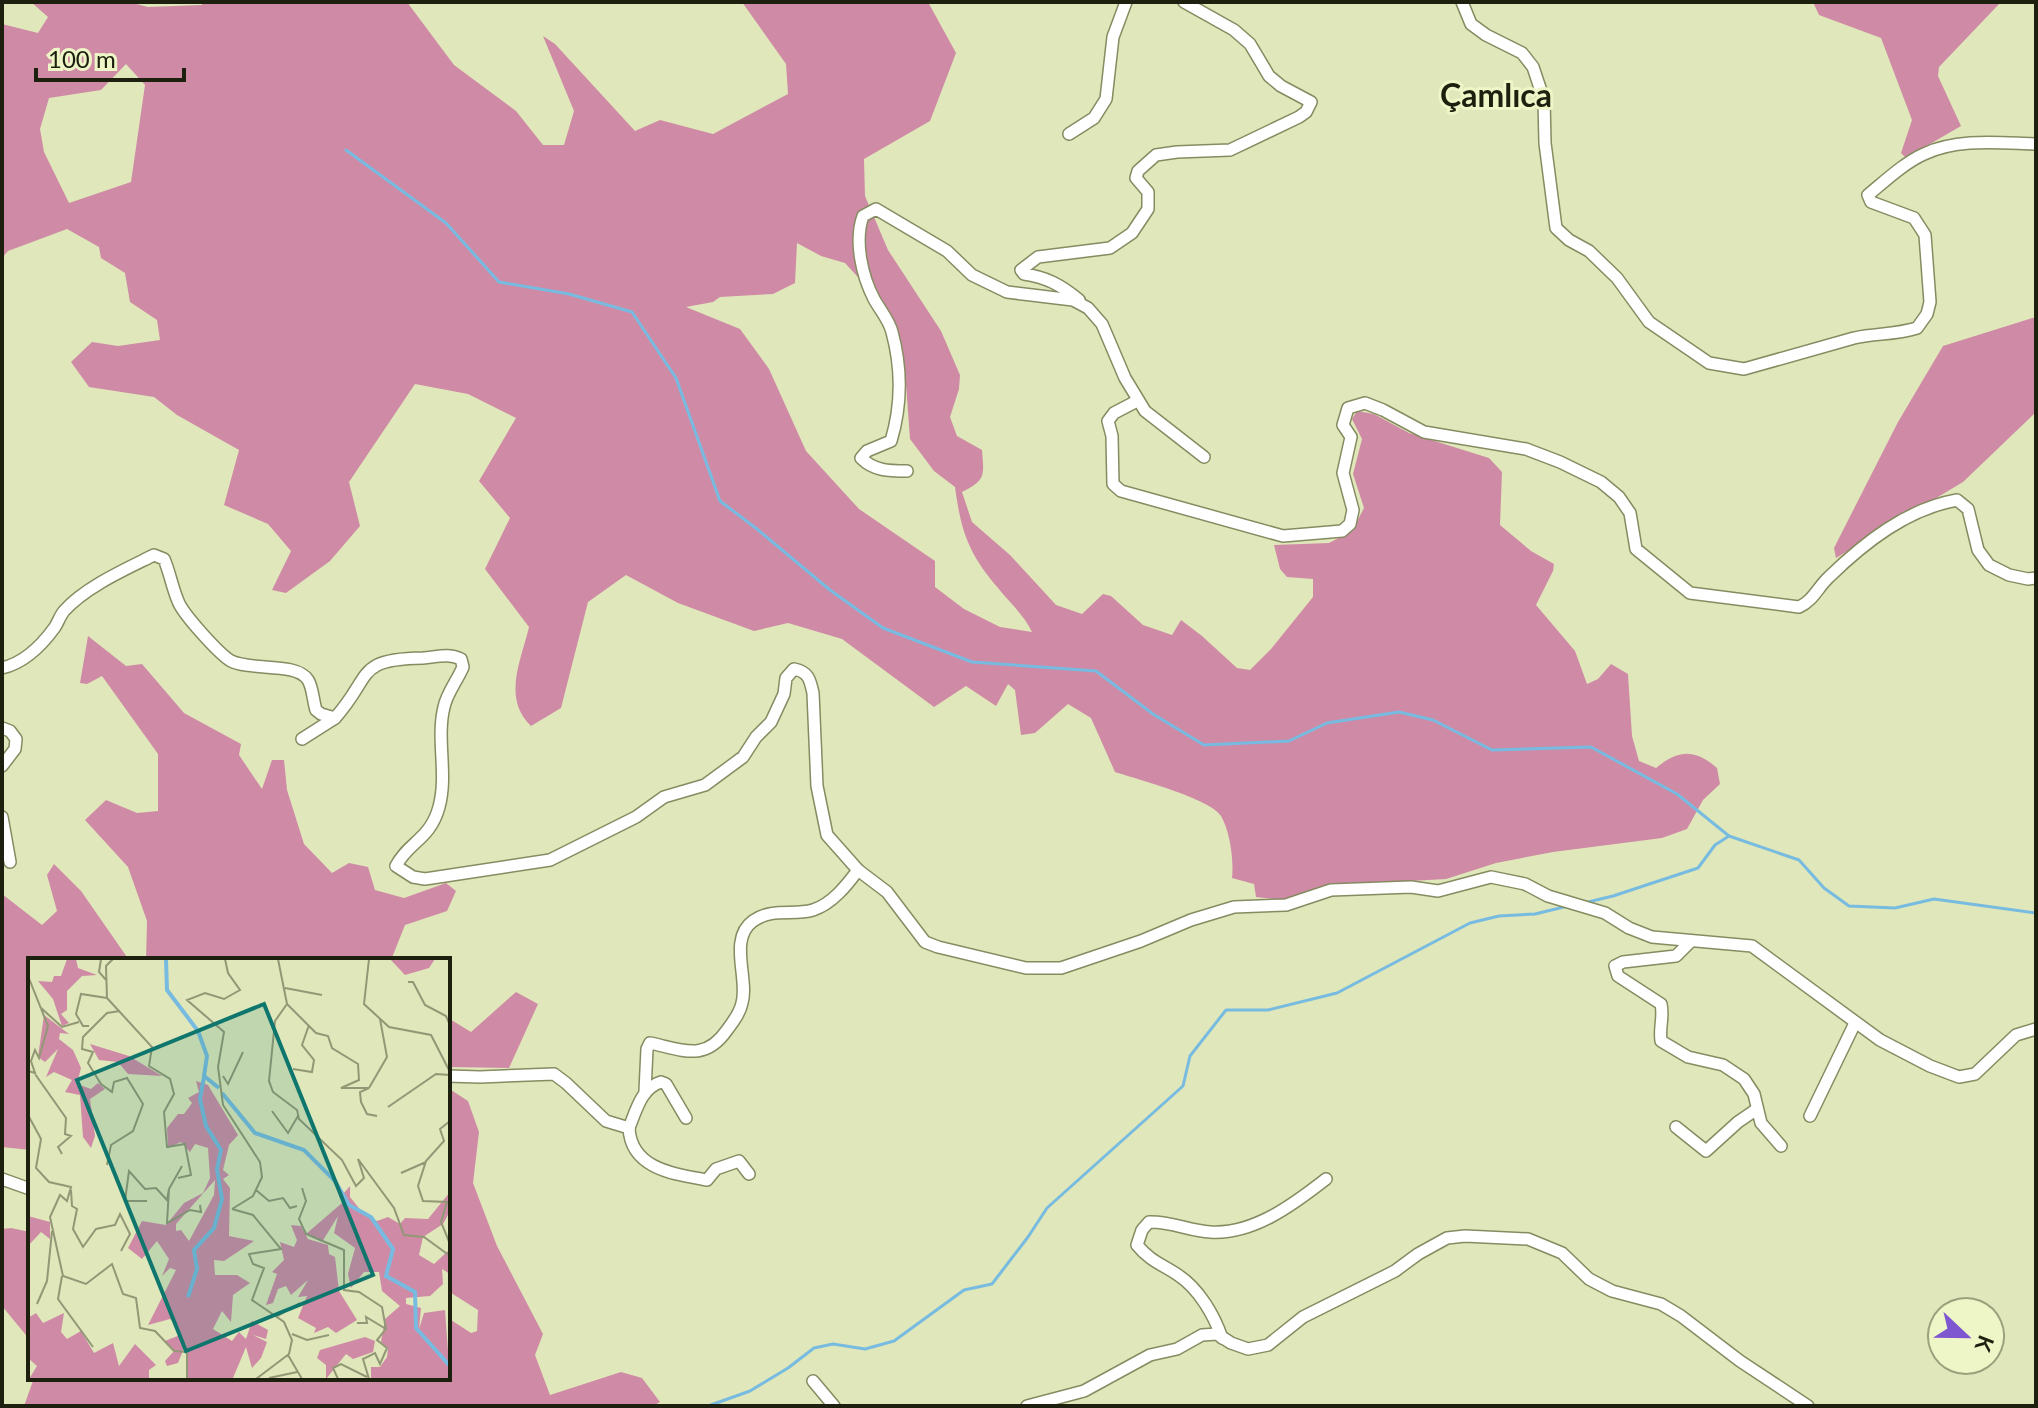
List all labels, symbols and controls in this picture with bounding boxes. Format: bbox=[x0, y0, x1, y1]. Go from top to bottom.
scale bar bbox=[36, 32, 184, 82]
text: 100 m bbox=[48, 44, 116, 73]
district label: Çamlıca bbox=[1440, 75, 1552, 114]
inset map bbox=[28, 958, 450, 1380]
north arrow bbox=[1926, 1296, 2006, 1376]
text: K bbox=[1969, 1332, 2000, 1357]

